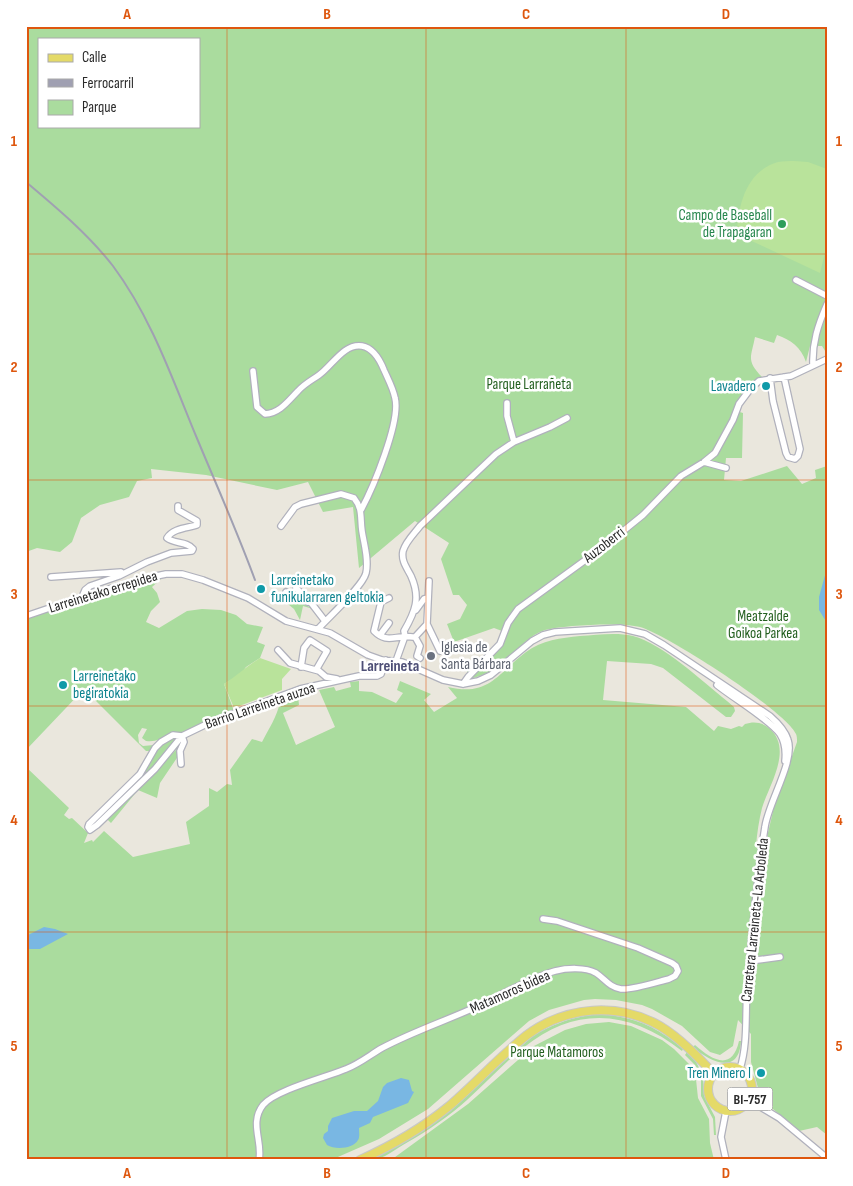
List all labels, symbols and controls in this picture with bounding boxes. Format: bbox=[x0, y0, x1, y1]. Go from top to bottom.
text: A bbox=[122, 5, 131, 24]
text: B bbox=[323, 5, 331, 24]
text: C bbox=[522, 5, 530, 24]
text: D bbox=[722, 5, 730, 24]
legend bbox=[38, 38, 200, 128]
text: Calle bbox=[82, 48, 106, 67]
text: Ferrocarril bbox=[82, 74, 134, 93]
text: Parque bbox=[82, 98, 117, 117]
text: 1 bbox=[11, 132, 18, 151]
text: 1 bbox=[836, 132, 843, 151]
place label: Campo de Baseball de Trapagaran bbox=[679, 206, 772, 242]
marker: Campo de Baseball de Trapagaran bbox=[776, 218, 788, 230]
text: 2 bbox=[10, 358, 18, 377]
text: 2 bbox=[835, 358, 843, 377]
park label: Parque Larrañeta bbox=[486, 375, 572, 394]
place label: Lavadero bbox=[711, 377, 756, 396]
marker: Lavadero bbox=[760, 380, 772, 392]
street label: Auzoberri bbox=[579, 523, 629, 568]
street label: Larreinetako errepidea bbox=[46, 566, 160, 618]
place label: Larreinetako funikularraren geltokia bbox=[271, 571, 384, 607]
marker: Larreinetako funikularraren geltokia bbox=[255, 583, 267, 595]
text: 3 bbox=[10, 585, 18, 604]
text: 3 bbox=[835, 585, 843, 604]
park label: Meatzalde Goikoa Parkea bbox=[728, 607, 798, 643]
place label: Iglesia de Santa Bárbara bbox=[441, 638, 511, 674]
marker: Iglesia de Santa Bárbara bbox=[425, 650, 437, 662]
district label: Larreineta bbox=[361, 657, 419, 676]
place label: Larreinetako begiratokia bbox=[73, 667, 136, 703]
street label: Barrio Larreineta auzoa bbox=[202, 678, 318, 734]
marker: Larreinetako begiratokia bbox=[57, 679, 69, 691]
text: 4 bbox=[10, 811, 18, 830]
text: 4 bbox=[835, 811, 843, 830]
street label: Carretera Larreineta-La Arboleda bbox=[737, 837, 773, 1003]
street label: Matamoros bidea bbox=[467, 966, 553, 1018]
text: 5 bbox=[10, 1037, 18, 1056]
text: 5 bbox=[835, 1037, 843, 1056]
park label: Parque Matamoros bbox=[510, 1043, 604, 1062]
place label: Tren Minero I bbox=[687, 1064, 751, 1083]
marker: Tren Minero I bbox=[755, 1067, 767, 1079]
road number: BI-757 bbox=[728, 1088, 772, 1110]
text: A bbox=[122, 1164, 131, 1183]
text: B bbox=[323, 1164, 331, 1183]
text: C bbox=[522, 1164, 530, 1183]
text: D bbox=[722, 1164, 730, 1183]

